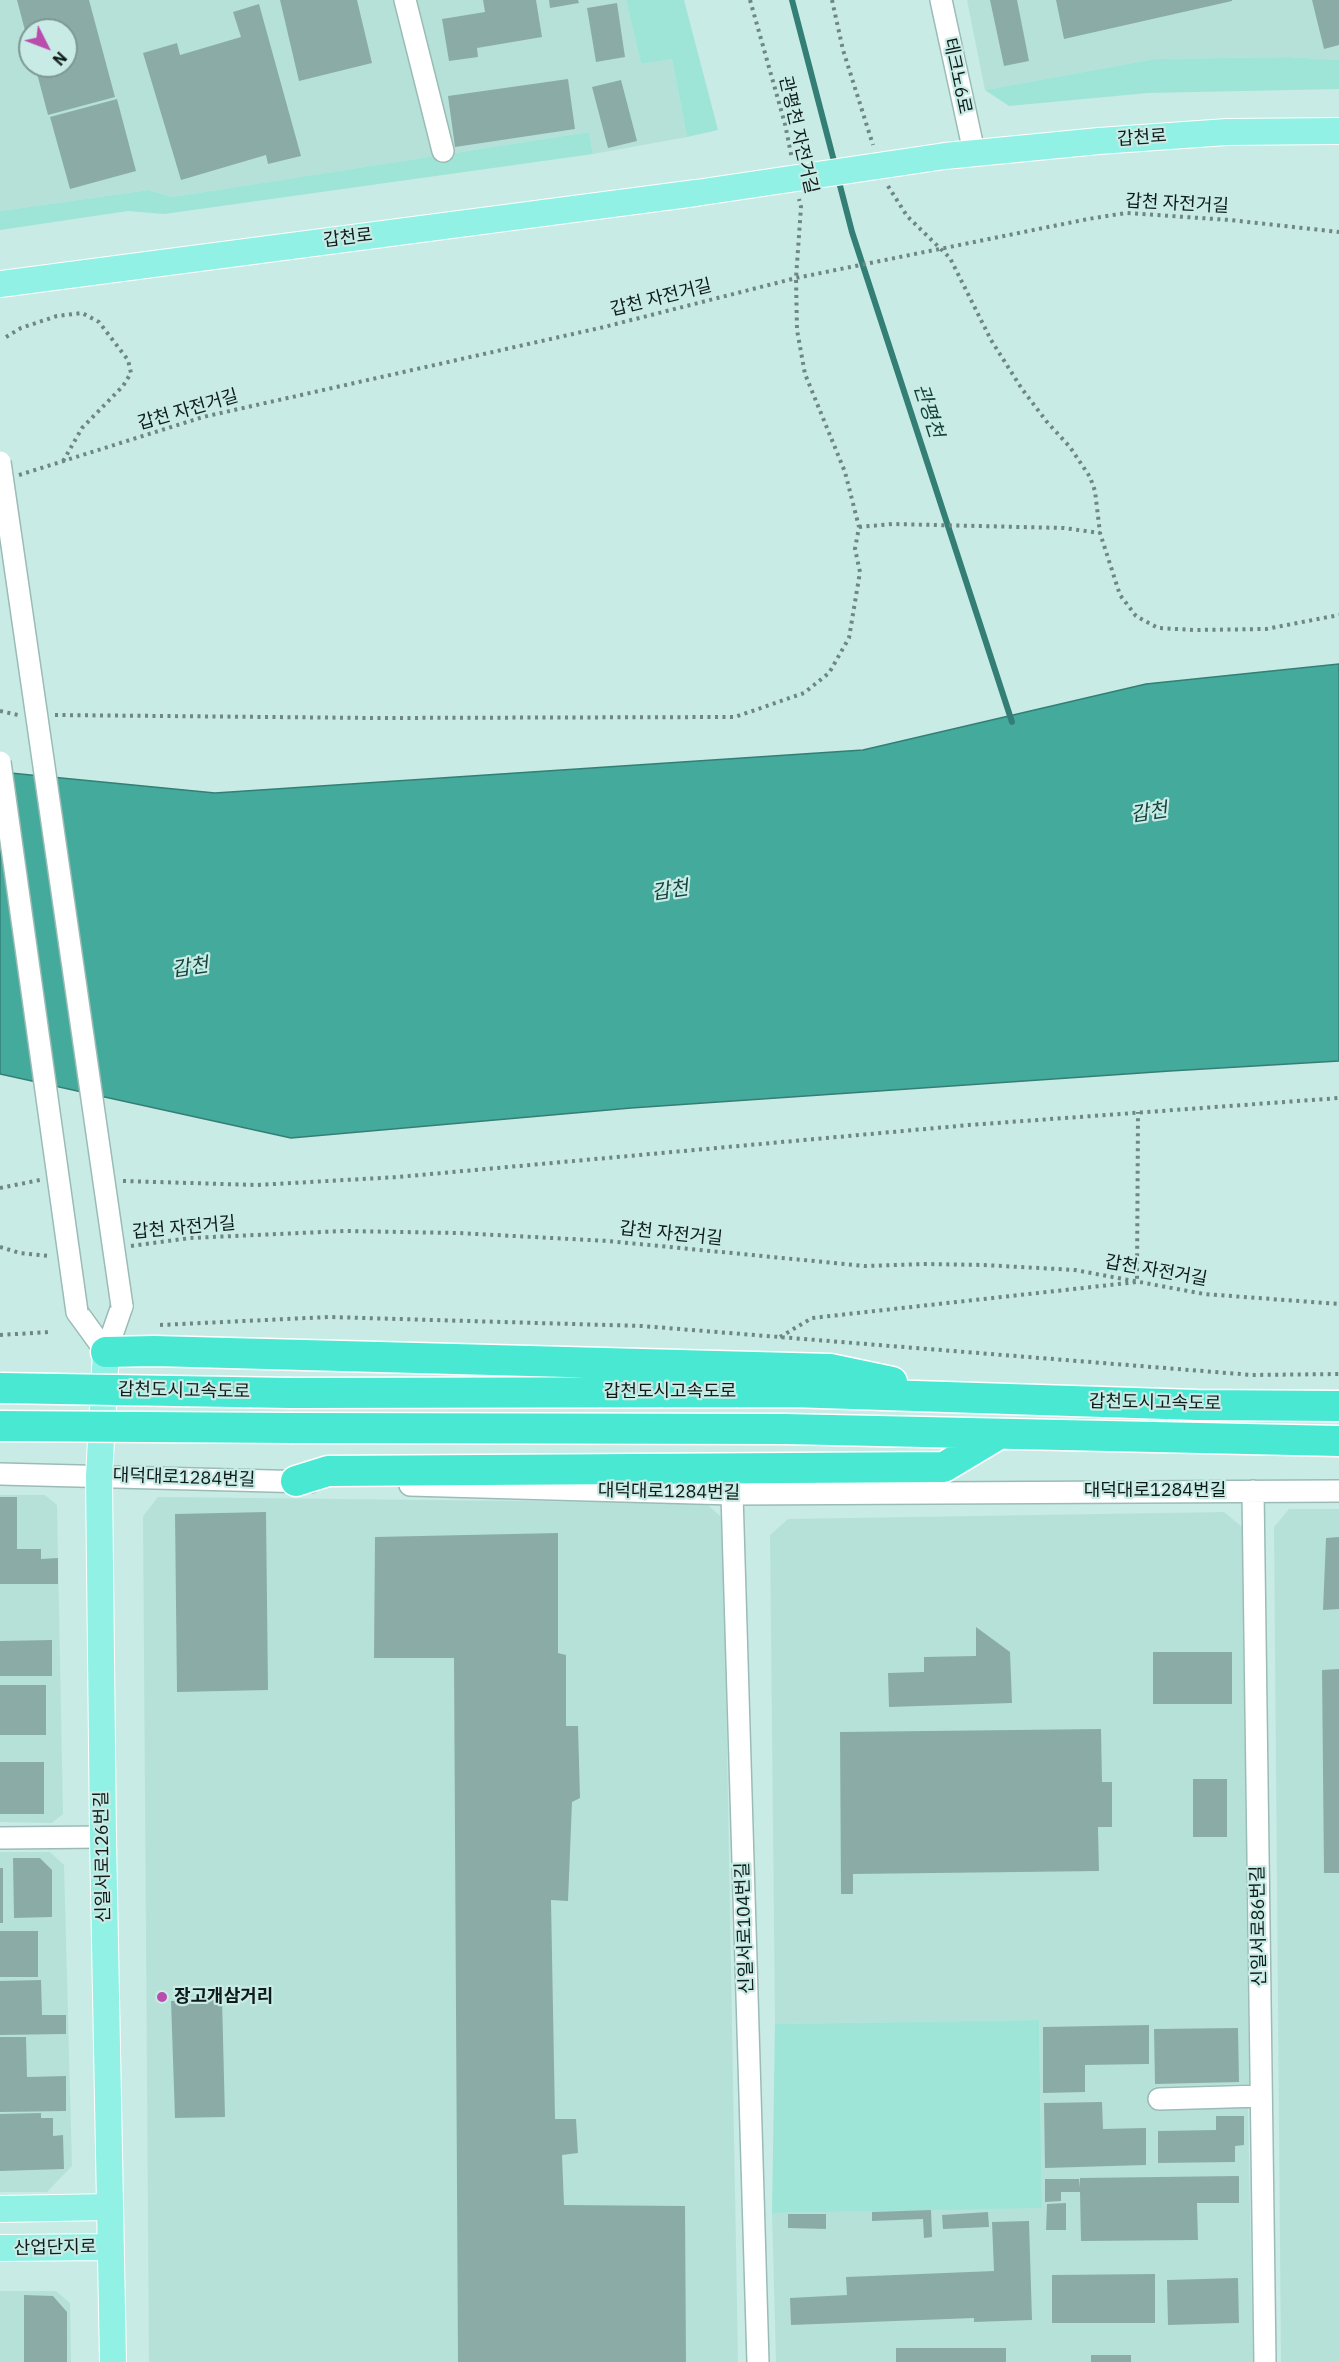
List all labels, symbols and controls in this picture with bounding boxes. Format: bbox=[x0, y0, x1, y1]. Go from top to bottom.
north arrow bbox=[18, 18, 78, 78]
street label: 테크노6로 bbox=[938, 36, 976, 116]
text: N bbox=[49, 48, 71, 70]
street label: 관평천 자전거길 bbox=[774, 74, 822, 196]
street label: 갑천로 bbox=[1116, 125, 1168, 151]
street label: 갑천 자전거길 bbox=[1125, 191, 1229, 217]
street label: 갑천로 bbox=[322, 224, 374, 252]
street label: 갑천 자전거길 bbox=[608, 275, 714, 321]
water label: 관평천 bbox=[908, 381, 948, 441]
street label: 갑천 자전거길 bbox=[135, 385, 241, 435]
water label: 갑천 bbox=[1129, 798, 1169, 828]
water label: 갑천 bbox=[650, 876, 690, 906]
water label: 갑천 bbox=[170, 953, 210, 983]
street label: 갑천 자전거길 bbox=[131, 1213, 237, 1243]
street label: 갑천 자전거길 bbox=[618, 1218, 724, 1250]
street label: 갑천 자전거길 bbox=[1103, 1251, 1209, 1291]
street label: 갑천도시고속도로 bbox=[118, 1379, 250, 1403]
street label: 갑천도시고속도로 bbox=[604, 1381, 736, 1403]
street label: 갑천도시고속도로 bbox=[1089, 1391, 1221, 1415]
street label: 대덕대로1284번길 bbox=[112, 1465, 256, 1491]
street label: 대덕대로1284번길 bbox=[598, 1480, 740, 1504]
street label: 대덕대로1284번길 bbox=[1084, 1480, 1226, 1502]
street label: 신일서로126번길 bbox=[91, 1791, 115, 1923]
street label: 신일서로104번길 bbox=[732, 1862, 758, 1994]
street label: 신일서로86번길 bbox=[1247, 1865, 1271, 1987]
place label: 장고개삼거리 bbox=[174, 1986, 273, 2008]
marker: 장고개삼거리 bbox=[155, 1990, 169, 2004]
street label: 산업단지로 bbox=[13, 2236, 97, 2260]

